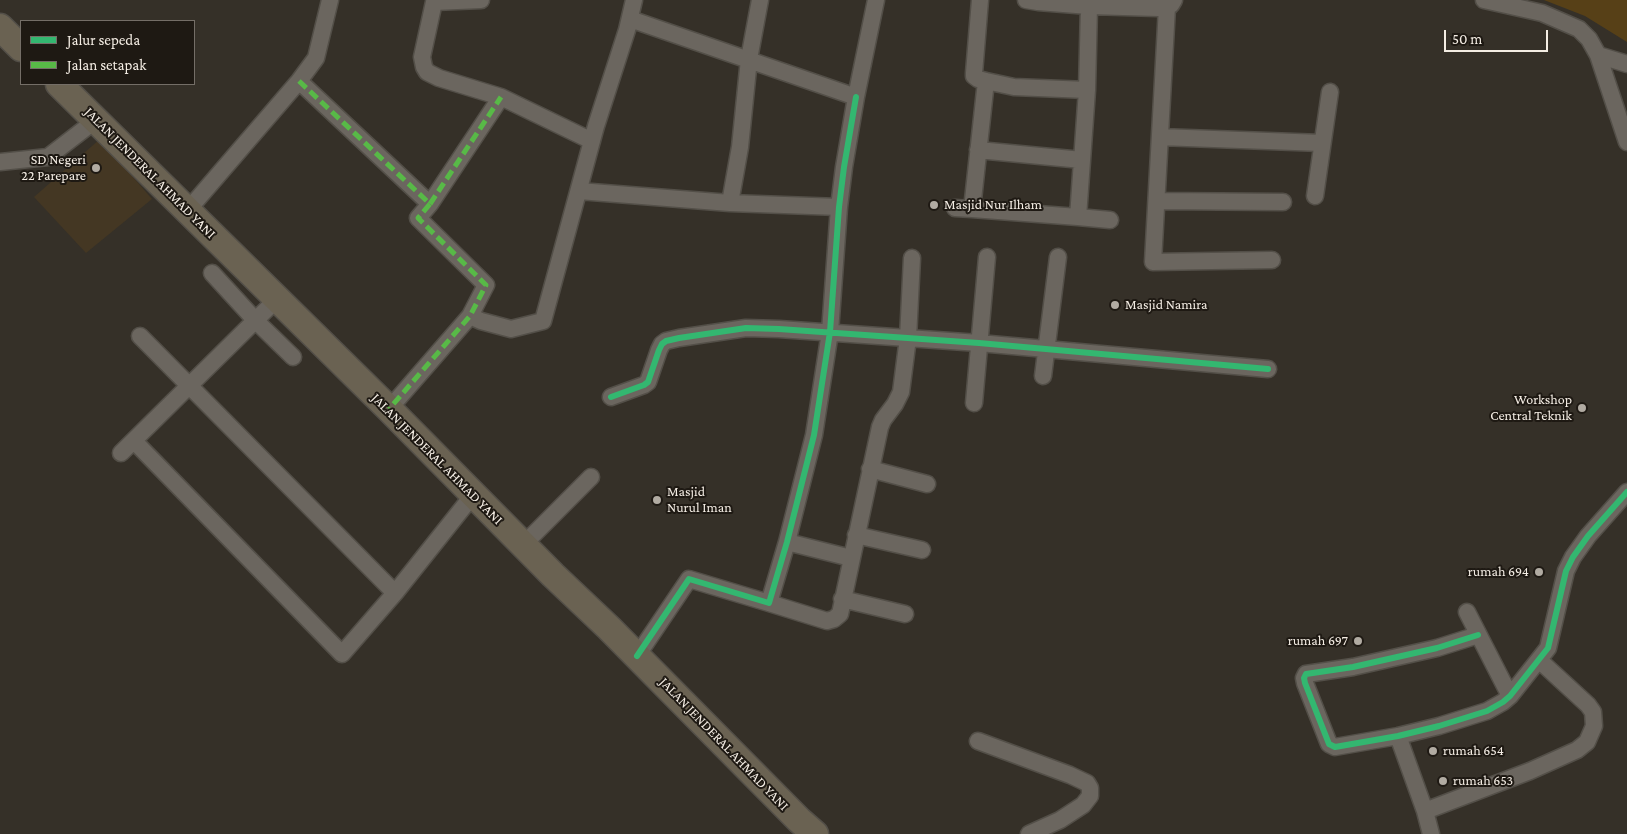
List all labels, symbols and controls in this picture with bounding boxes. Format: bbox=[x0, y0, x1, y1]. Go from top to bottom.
legend bbox=[20, 20, 195, 85]
scale bar bbox=[1447, 20, 1551, 52]
text: 50 m bbox=[1452, 31, 1482, 47]
text: Jalur sepeda bbox=[67, 32, 140, 48]
text: Jalan setapak bbox=[67, 57, 146, 73]
street label: JALAN JENDERAL AHMAD YANI bbox=[81, 104, 219, 242]
place label: SD Negeri 22 Parepare bbox=[21, 152, 86, 184]
marker: SD Negeri 22 Parepare bbox=[90, 162, 102, 174]
place label: Masjid Nur Ilham bbox=[944, 197, 1042, 213]
marker: Masjid Nur Ilham bbox=[928, 199, 940, 211]
place label: Masjid Namira bbox=[1125, 297, 1207, 313]
marker: Masjid Namira bbox=[1109, 299, 1121, 311]
street label: JALAN JENDERAL AHMAD YANI bbox=[368, 390, 506, 528]
place label: Workshop Central Teknik bbox=[1490, 392, 1572, 424]
marker: Workshop Central Teknik bbox=[1576, 402, 1588, 414]
place label: Masjid Nurul Iman bbox=[667, 484, 732, 516]
marker: Masjid Nurul Iman bbox=[651, 494, 663, 506]
place label: rumah 694 bbox=[1468, 564, 1529, 580]
marker: rumah 694 bbox=[1533, 566, 1545, 578]
place label: rumah 697 bbox=[1288, 633, 1348, 649]
marker: rumah 697 bbox=[1352, 635, 1364, 647]
street label: JALAN JENDERAL AHMAD YANI bbox=[656, 674, 792, 814]
place label: rumah 654 bbox=[1443, 743, 1504, 759]
marker: rumah 654 bbox=[1427, 745, 1439, 757]
place label: rumah 653 bbox=[1453, 773, 1513, 789]
marker: rumah 653 bbox=[1437, 775, 1449, 787]

